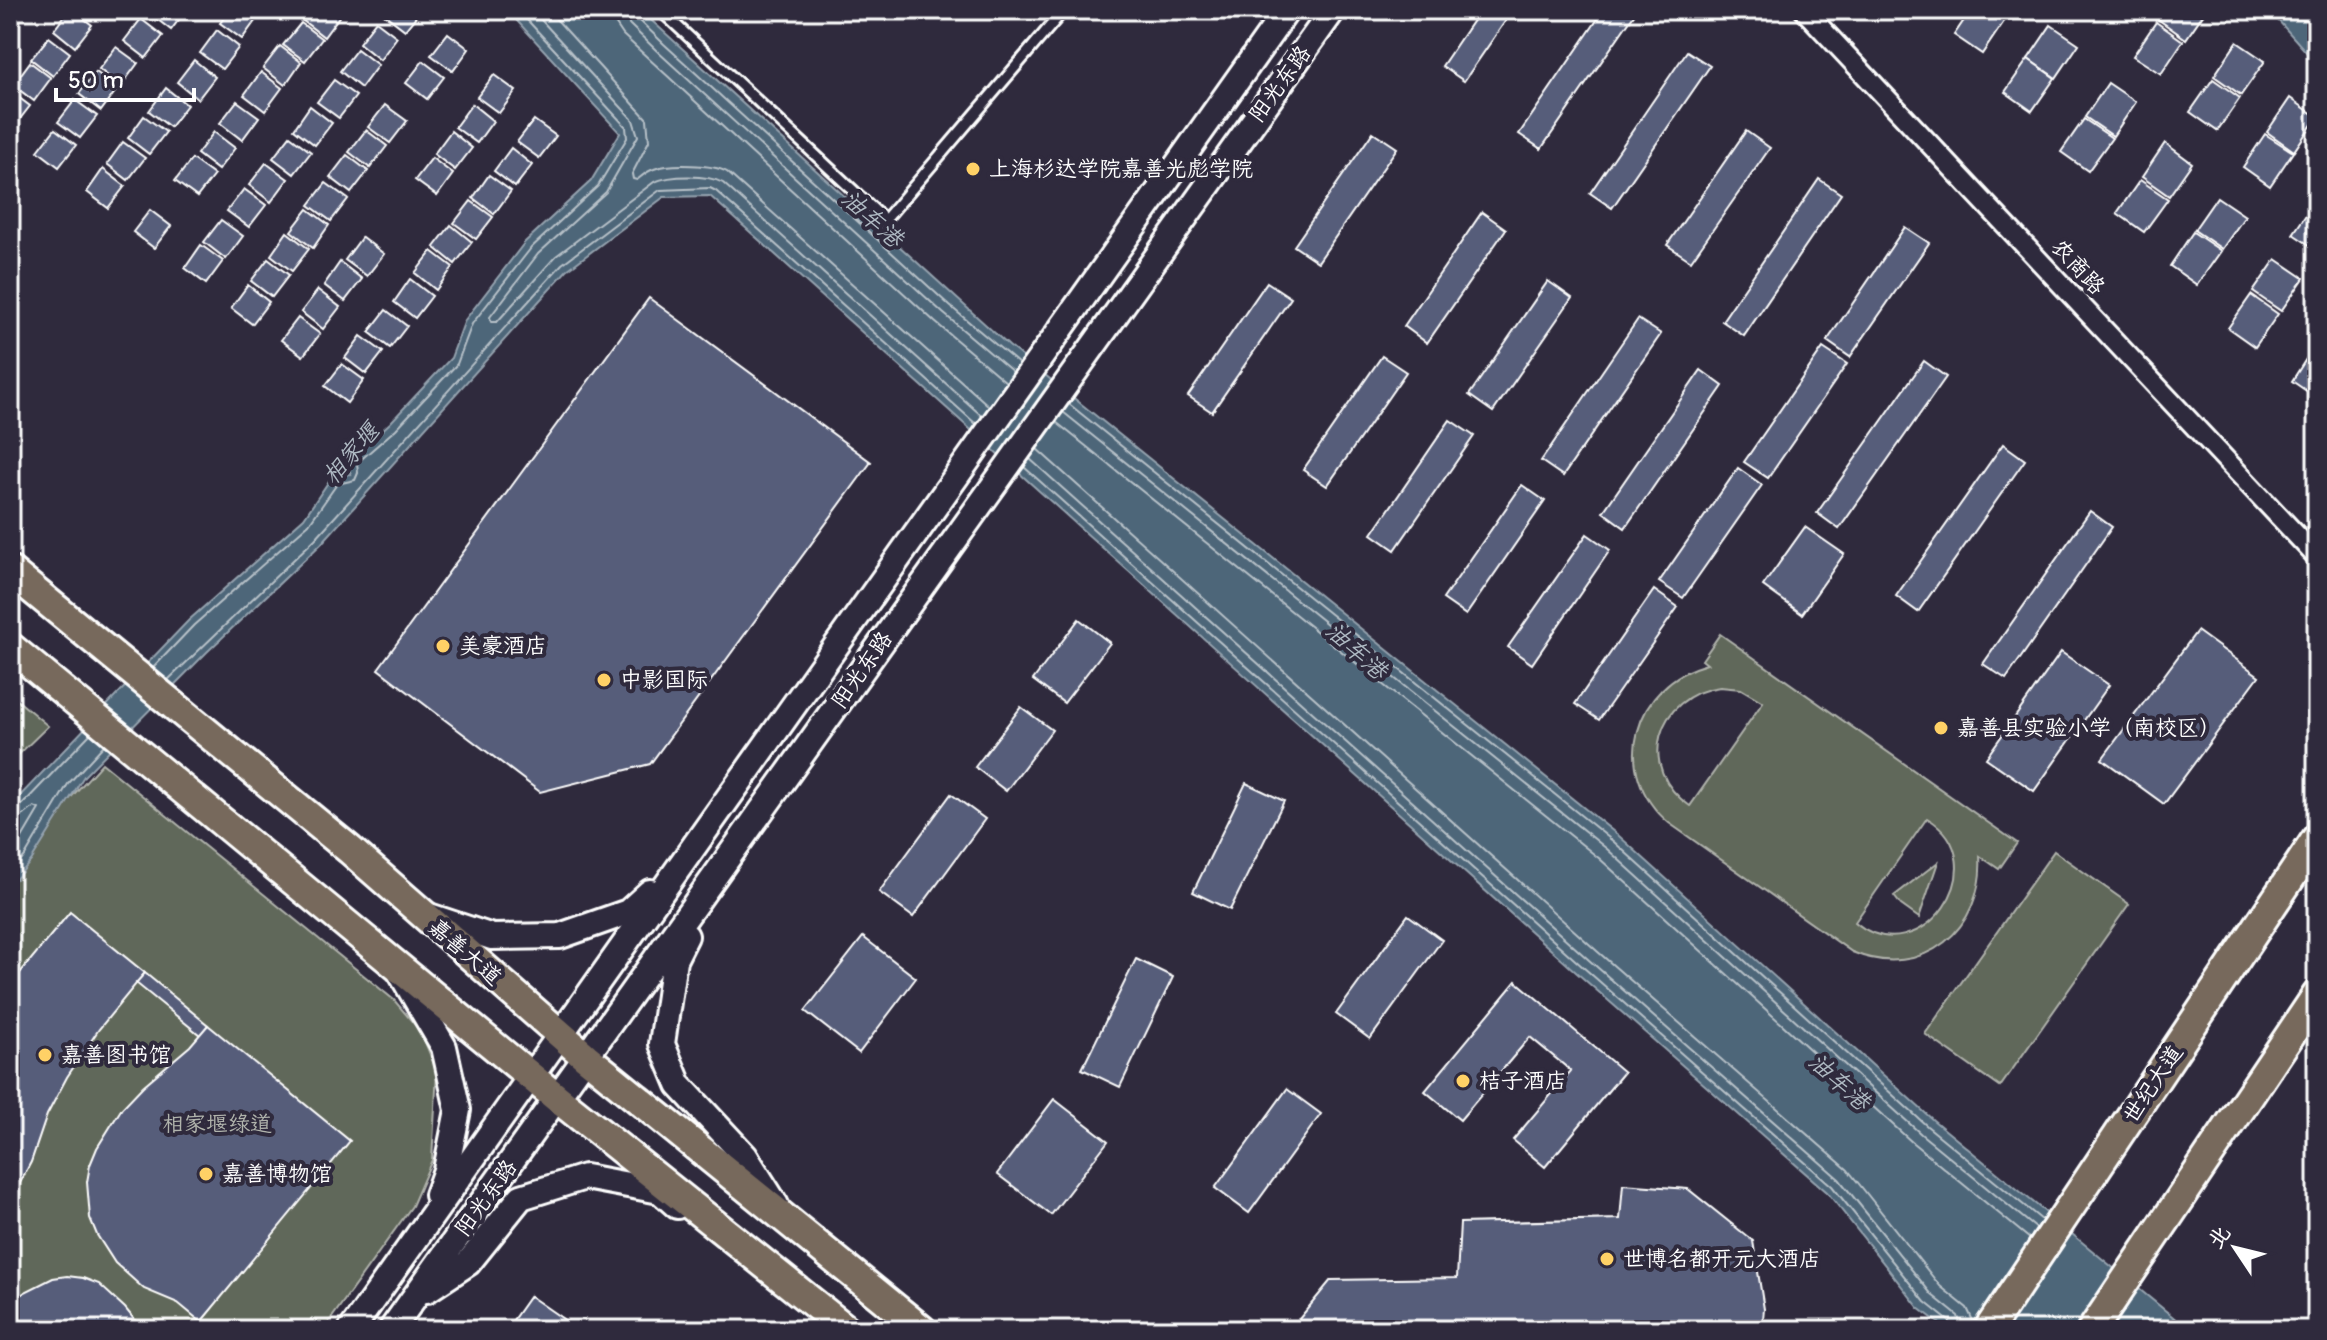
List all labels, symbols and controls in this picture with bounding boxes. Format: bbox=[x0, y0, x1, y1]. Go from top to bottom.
street label: 阳光东路 bbox=[1243, 40, 1317, 128]
scale bar bbox=[56, 52, 194, 102]
text: 50 m bbox=[68, 66, 124, 95]
place label: 上海杉达学院嘉善光彪学院 bbox=[989, 155, 1253, 183]
marker: 上海杉达学院嘉善光彪学院 bbox=[964, 160, 982, 178]
water label: 油车港 bbox=[836, 184, 910, 255]
street label: 农商路 bbox=[2045, 233, 2111, 301]
water label: 相家堰 bbox=[316, 415, 388, 491]
water label: 油车港 bbox=[1320, 616, 1394, 687]
street label: 阳光东路 bbox=[825, 626, 899, 714]
place label: 美豪酒店 bbox=[459, 632, 547, 660]
marker: 美豪酒店 bbox=[434, 637, 452, 655]
place label: 中影国际 bbox=[620, 666, 708, 694]
marker: 中影国际 bbox=[595, 671, 613, 689]
place label: 嘉善县实验小学（南校区） bbox=[1957, 714, 2221, 742]
marker: 嘉善县实验小学（南校区） bbox=[1932, 719, 1950, 737]
street label: 嘉善大道 bbox=[423, 913, 507, 991]
street label: 世纪大道 bbox=[2117, 1040, 2189, 1128]
place label: 嘉善图书馆 bbox=[61, 1041, 171, 1069]
marker: 嘉善图书馆 bbox=[36, 1046, 54, 1064]
water label: 油车港 bbox=[1803, 1047, 1877, 1118]
place label: 桔子酒店 bbox=[1479, 1067, 1567, 1095]
marker: 桔子酒店 bbox=[1454, 1072, 1472, 1090]
park label: 相家堰绿道 bbox=[162, 1110, 272, 1138]
street label: 阳光东路 bbox=[449, 1154, 523, 1242]
place label: 嘉善博物馆 bbox=[222, 1160, 332, 1188]
marker: 嘉善博物馆 bbox=[197, 1165, 215, 1183]
north arrow bbox=[2195, 1208, 2275, 1288]
text: 北 bbox=[2202, 1220, 2237, 1254]
place label: 世博名都开元大酒店 bbox=[1623, 1245, 1821, 1273]
marker: 世博名都开元大酒店 bbox=[1598, 1250, 1616, 1268]

